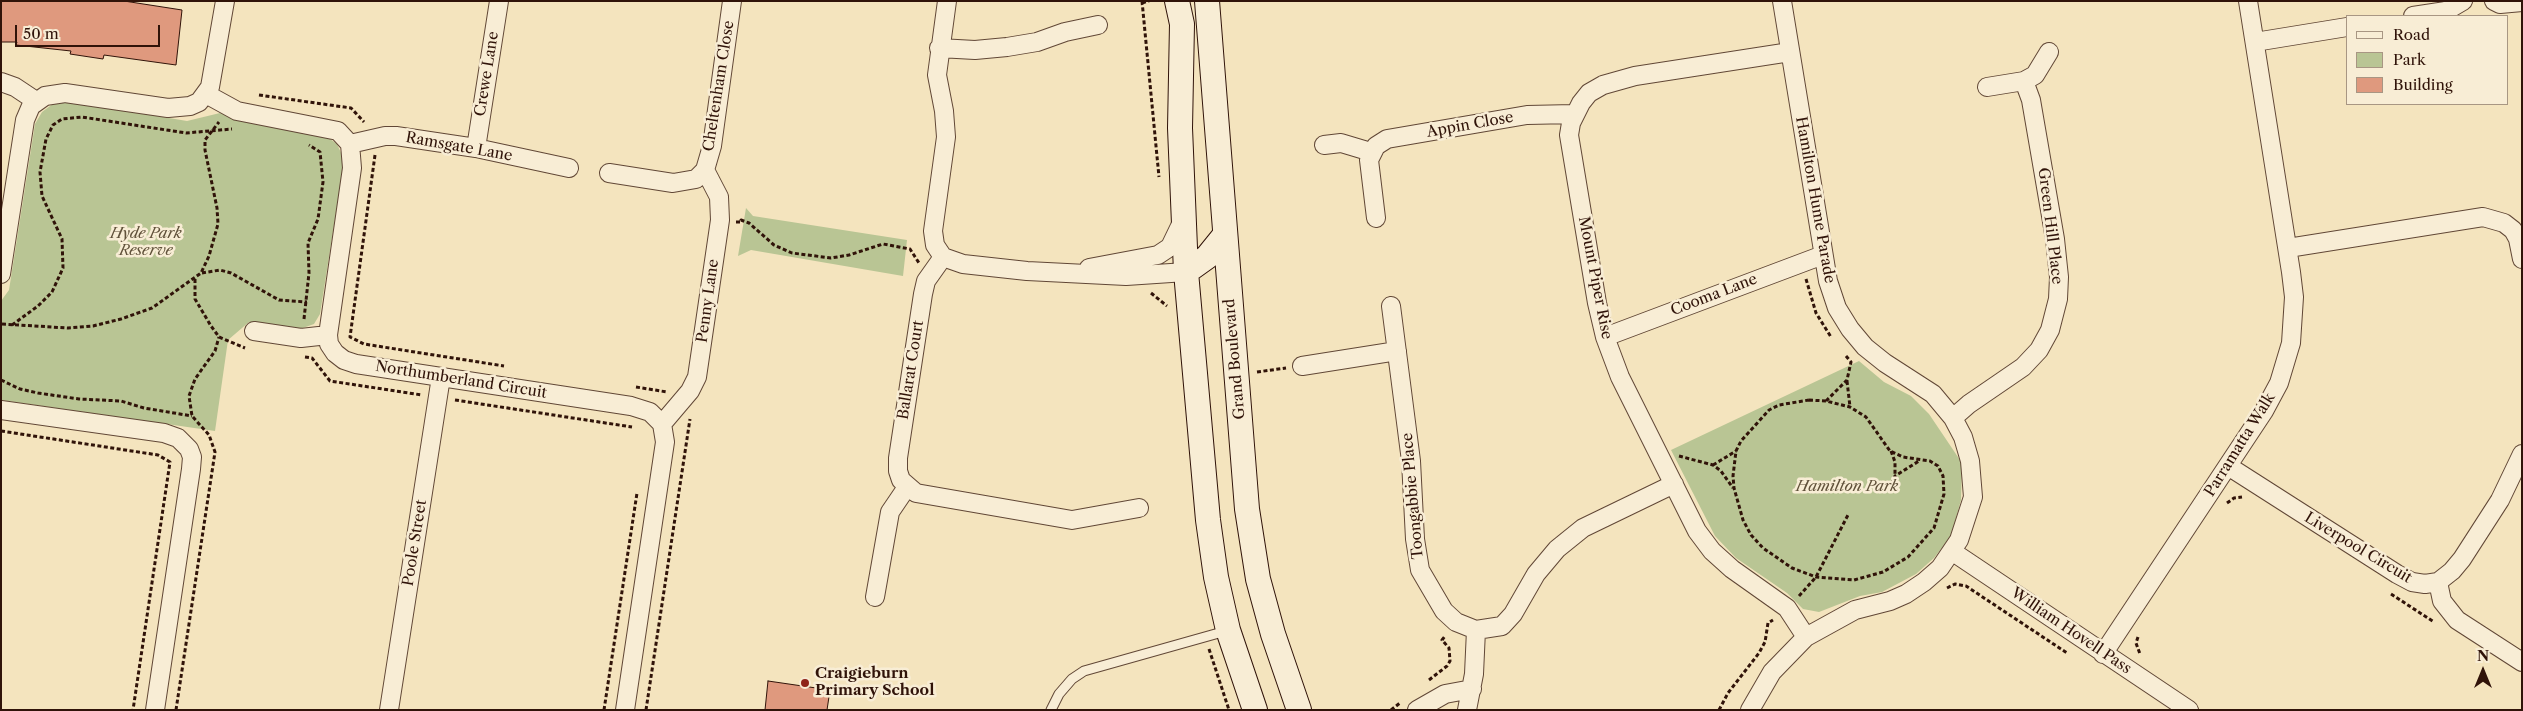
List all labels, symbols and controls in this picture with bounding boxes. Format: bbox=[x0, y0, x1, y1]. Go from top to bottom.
scale bar bbox=[18, 15, 162, 47]
legend bbox=[2346, 15, 2508, 105]
street label: Cheltenham Close bbox=[700, 19, 738, 153]
text: 50 m bbox=[23, 24, 59, 43]
text: Road bbox=[2393, 25, 2430, 44]
street label: Crewe Lane bbox=[471, 30, 503, 118]
text: Park bbox=[2393, 50, 2426, 69]
text: Building bbox=[2393, 75, 2453, 94]
street label: Appin Close bbox=[1425, 109, 1515, 141]
street label: Hamilton Hume Parade bbox=[1791, 115, 1839, 285]
street label: Ramsgate Lane bbox=[404, 129, 514, 165]
street label: Green Hill Place bbox=[2034, 167, 2066, 285]
street label: Mount Piper Rise bbox=[1574, 215, 1616, 341]
park label: Hyde Park Reserve bbox=[110, 225, 182, 260]
street label: Penny Lane bbox=[693, 258, 723, 344]
street label: Cooma Lane bbox=[1668, 270, 1760, 320]
street label: Grand Boulevard bbox=[1221, 298, 1249, 420]
street label: Ballarat Court bbox=[894, 319, 928, 421]
street label: Northumberland Circuit bbox=[374, 358, 548, 402]
street label: Parramatta Walk bbox=[2201, 390, 2279, 500]
street label: Toongabbie Place bbox=[1399, 432, 1427, 560]
park label: Hamilton Park bbox=[1796, 478, 1898, 496]
street label: Poole Street bbox=[399, 498, 431, 588]
street label: Liverpool Circuit bbox=[2301, 509, 2415, 587]
street label: William Hovell Pass bbox=[2007, 584, 2135, 678]
north arrow bbox=[2458, 646, 2508, 696]
text: N bbox=[2477, 647, 2489, 665]
place label: Craigieburn Primary School bbox=[815, 665, 934, 700]
marker: Craigieburn Primary School bbox=[799, 677, 811, 689]

